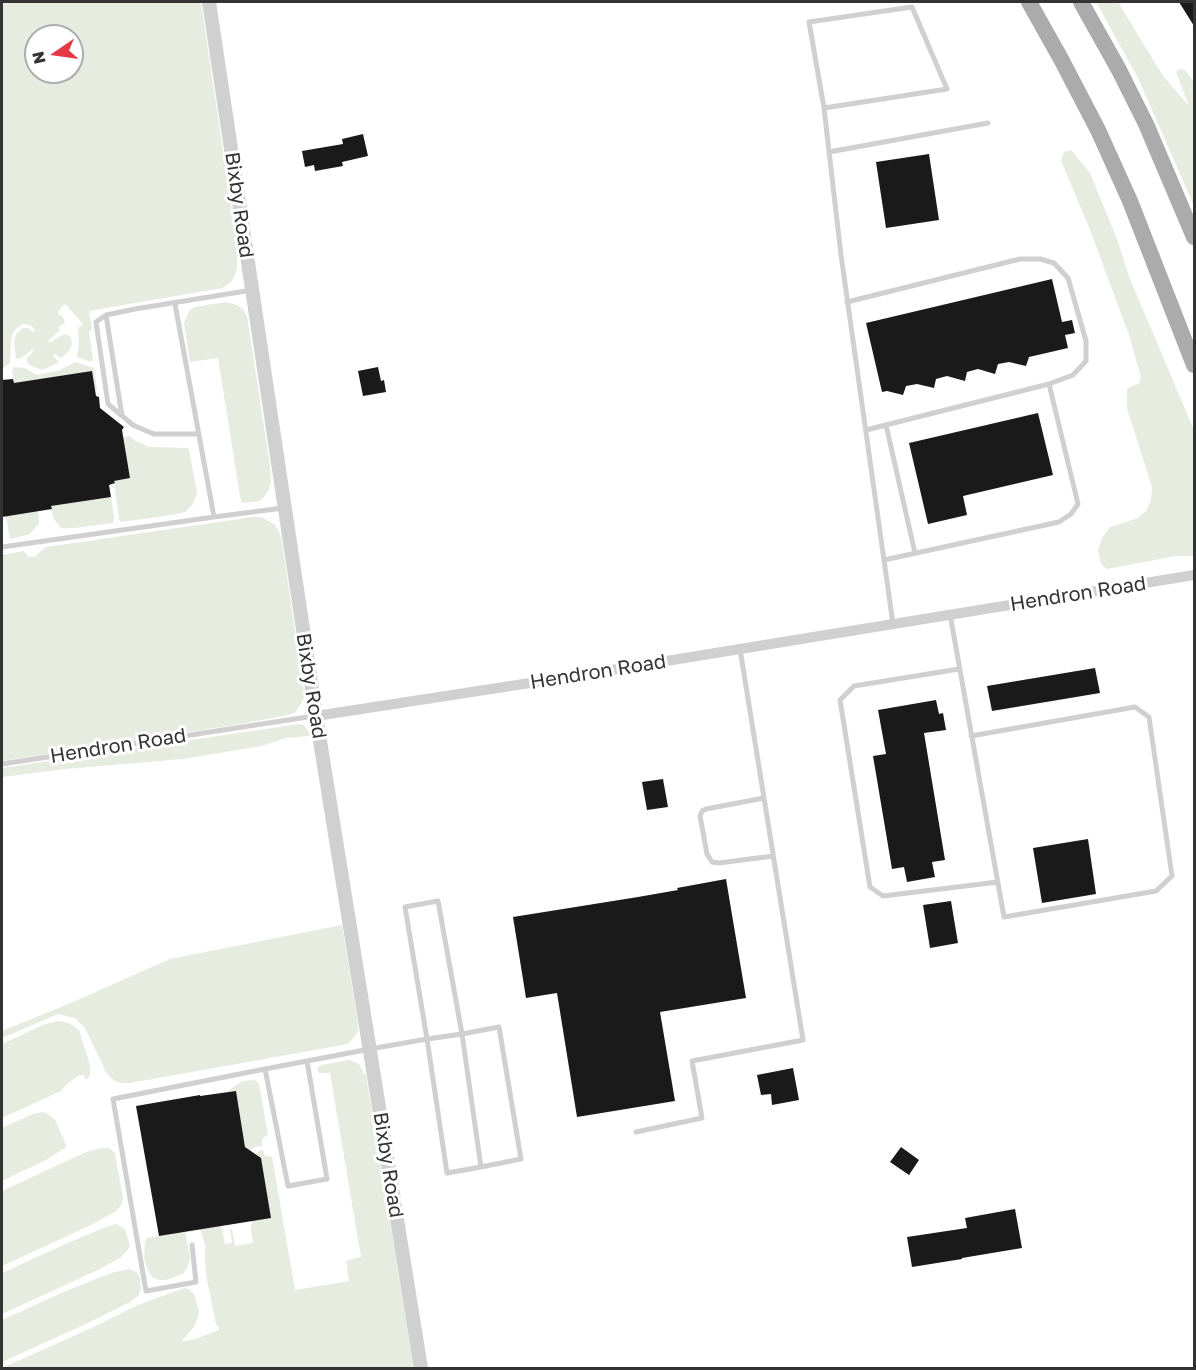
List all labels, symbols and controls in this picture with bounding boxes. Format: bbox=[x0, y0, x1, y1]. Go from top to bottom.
north arrow bbox=[24, 24, 84, 84]
text: N bbox=[27, 49, 50, 66]
street label: Bixby Road bbox=[220, 150, 258, 260]
street label: Hendron Road bbox=[1008, 571, 1148, 617]
street label: Bixby Road bbox=[291, 631, 331, 741]
street label: Hendron Road bbox=[528, 649, 668, 695]
street label: Hendron Road bbox=[48, 723, 188, 769]
street label: Bixby Road bbox=[368, 1110, 408, 1220]

